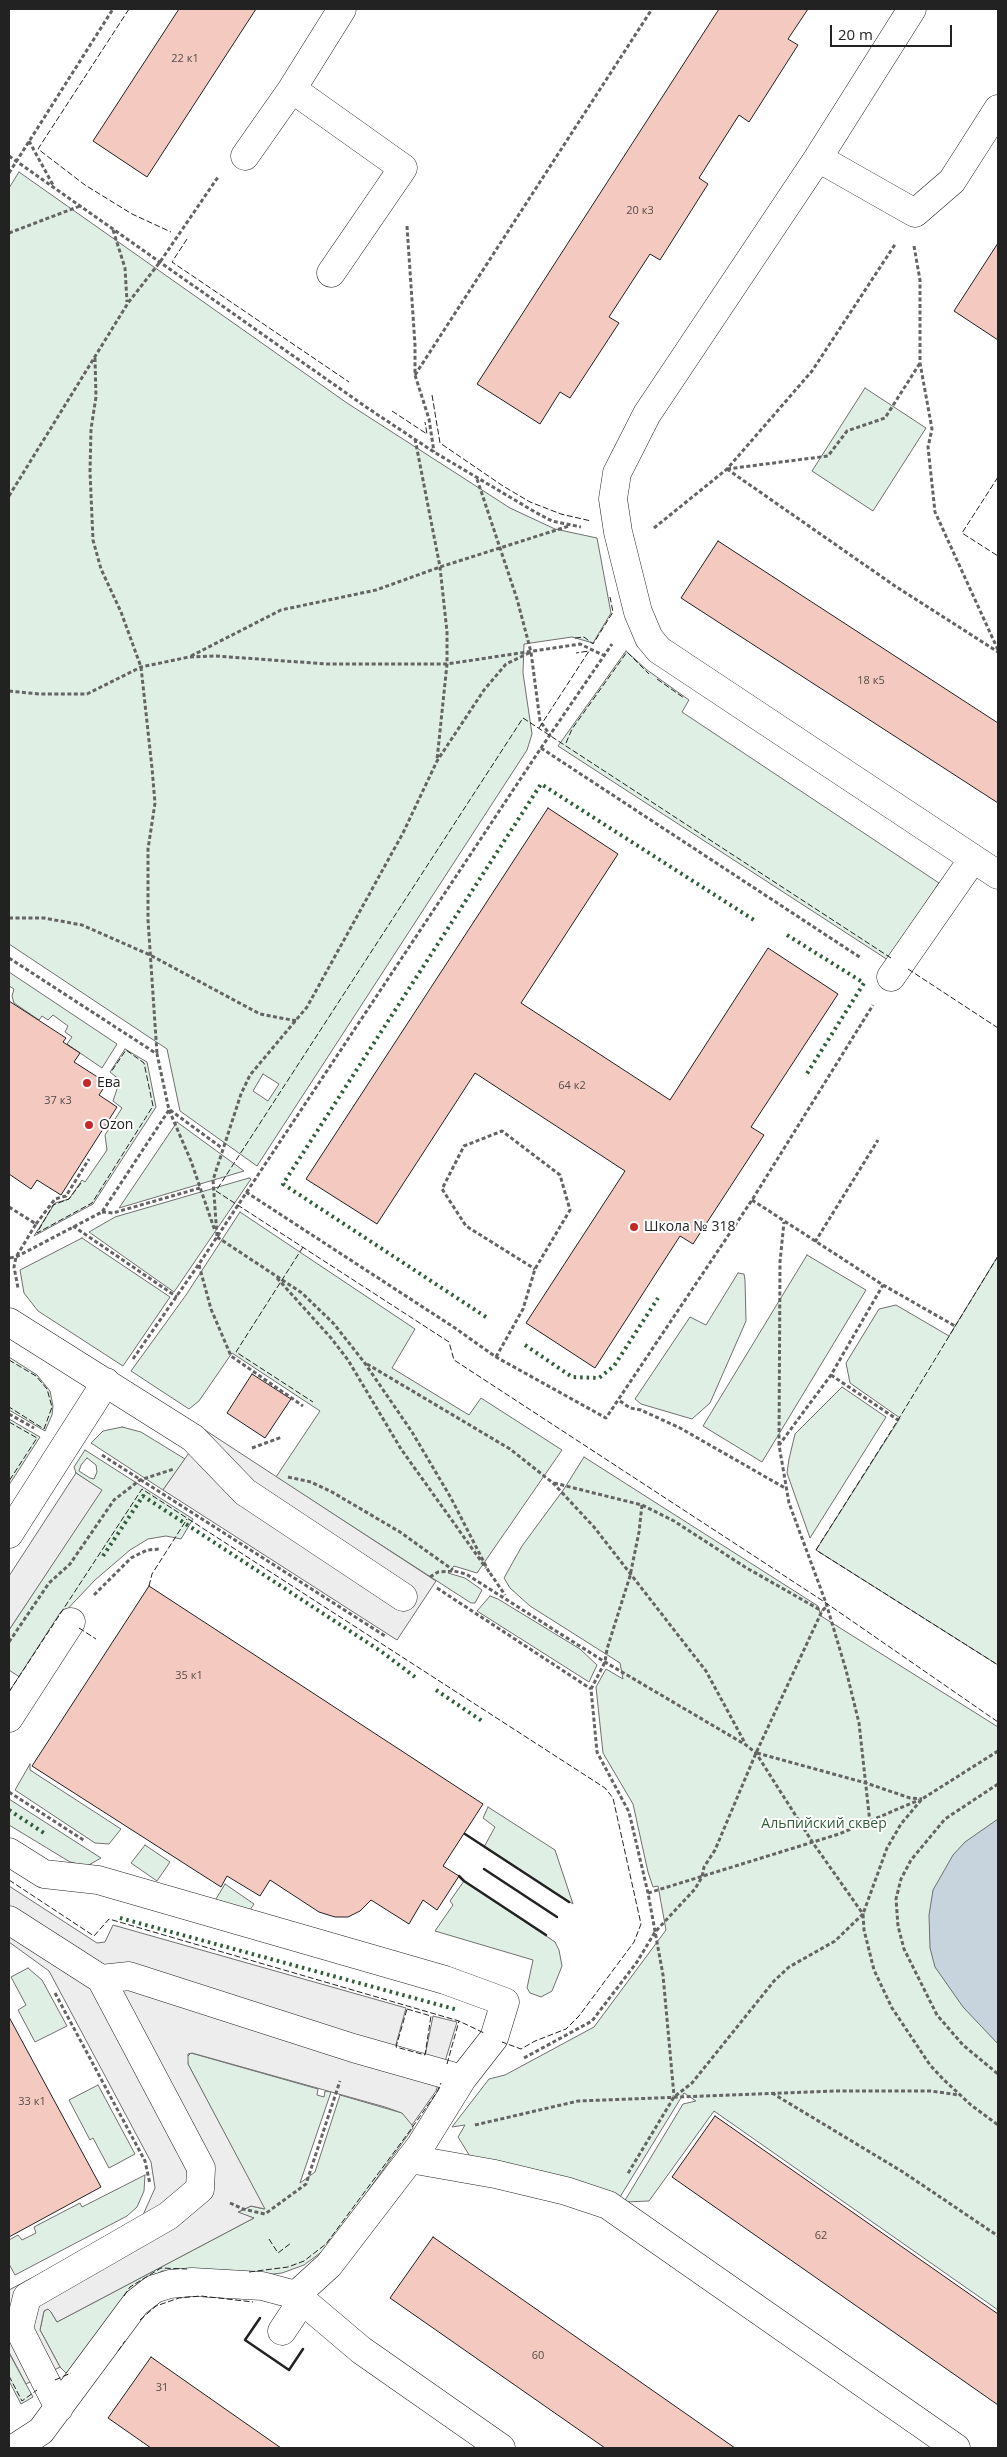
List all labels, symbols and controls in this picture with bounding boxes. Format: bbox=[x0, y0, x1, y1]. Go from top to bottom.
scale bar bbox=[832, 15, 954, 47]
text: 20 m bbox=[838, 24, 873, 44]
house number: 22 к1 bbox=[171, 52, 199, 66]
house number: 20 к3 bbox=[626, 204, 654, 218]
house number: 18 к5 bbox=[857, 674, 885, 688]
place label: Ева bbox=[97, 1075, 121, 1091]
marker: Ева bbox=[81, 1077, 93, 1089]
house number: 64 к2 bbox=[558, 1079, 586, 1093]
house number: 37 к3 bbox=[44, 1094, 72, 1108]
place label: Ozon bbox=[99, 1117, 133, 1133]
marker: Ozon bbox=[83, 1119, 95, 1131]
place label: Школа № 318 bbox=[644, 1219, 735, 1235]
marker: Школа № 318 bbox=[628, 1221, 640, 1233]
house number: 35 к1 bbox=[175, 1669, 203, 1683]
park label: Альпийский сквер bbox=[761, 1816, 887, 1832]
house number: 33 к1 bbox=[18, 2095, 46, 2109]
house number: 62 bbox=[815, 2229, 827, 2243]
house number: 60 bbox=[532, 2349, 544, 2363]
house number: 31 bbox=[156, 2381, 168, 2395]

